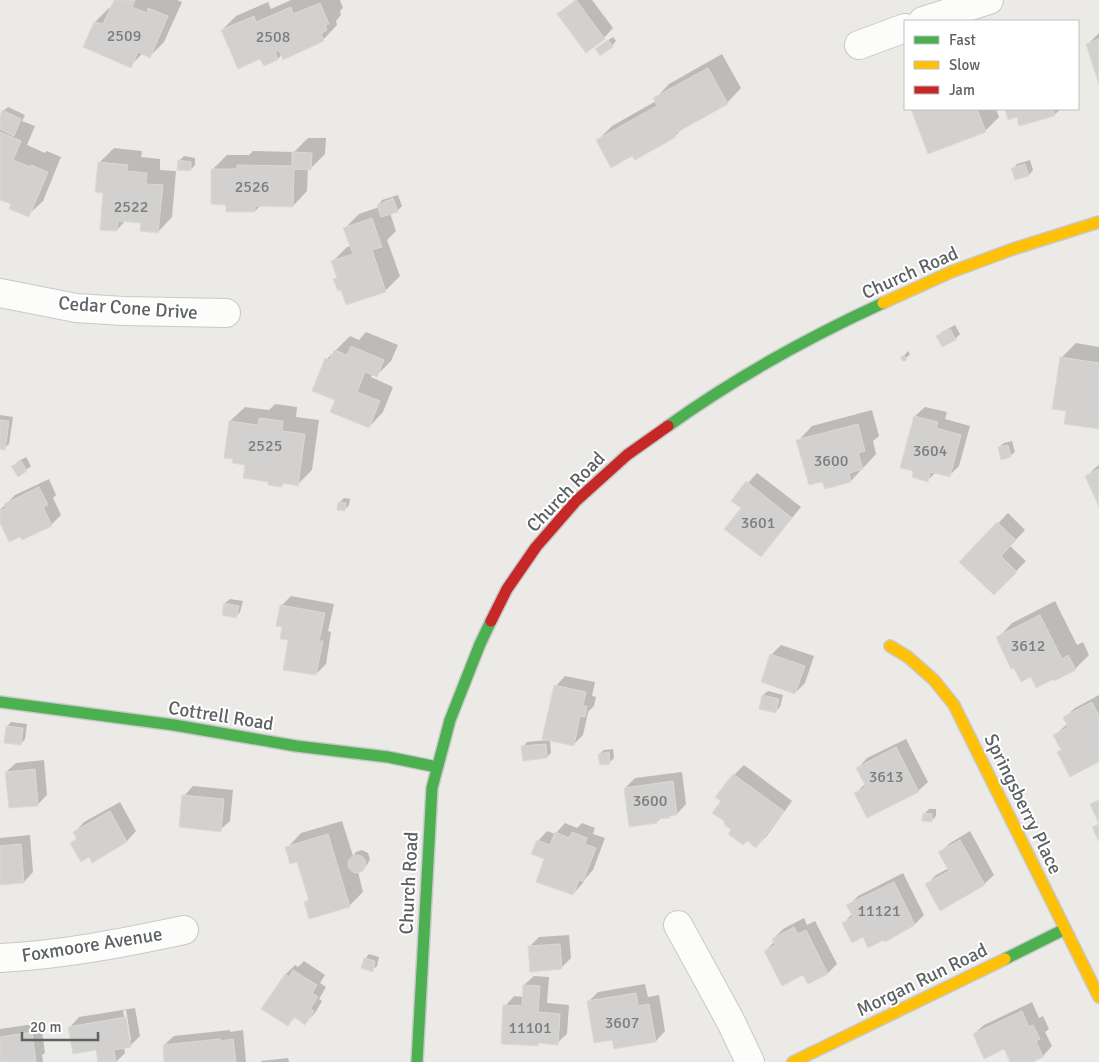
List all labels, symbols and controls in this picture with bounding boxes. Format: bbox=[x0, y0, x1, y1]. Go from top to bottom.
legend bbox=[904, 20, 1079, 110]
house number: 2509 bbox=[107, 26, 141, 46]
house number: 2508 bbox=[256, 27, 290, 47]
text: Fast bbox=[949, 31, 976, 49]
text: Slow bbox=[949, 56, 980, 74]
text: Jam bbox=[949, 81, 975, 99]
house number: 2526 bbox=[235, 177, 269, 197]
house number: 2522 bbox=[114, 197, 148, 217]
street label: Church Road bbox=[858, 241, 962, 305]
street label: Cedar Cone Drive bbox=[58, 291, 198, 325]
house number: 2525 bbox=[248, 436, 282, 456]
house number: 3604 bbox=[913, 441, 948, 461]
street label: Church Road bbox=[522, 447, 610, 537]
house number: 3600 bbox=[814, 451, 848, 471]
house number: 3601 bbox=[741, 513, 775, 533]
house number: 3612 bbox=[1011, 636, 1045, 656]
street label: Cottrell Road bbox=[167, 696, 275, 736]
street label: Springsberry Place bbox=[979, 730, 1067, 878]
house number: 3613 bbox=[869, 767, 903, 787]
house number: 3600 bbox=[633, 791, 667, 811]
street label: Church Road bbox=[394, 831, 424, 935]
house number: 11121 bbox=[857, 901, 901, 921]
street label: Foxmoore Avenue bbox=[20, 922, 164, 968]
street label: Morgan Run Road bbox=[853, 938, 991, 1022]
scale bar bbox=[22, 1010, 99, 1042]
house number: 3607 bbox=[605, 1013, 639, 1033]
text: 20 m bbox=[30, 1018, 61, 1036]
house number: 11101 bbox=[508, 1018, 552, 1038]

